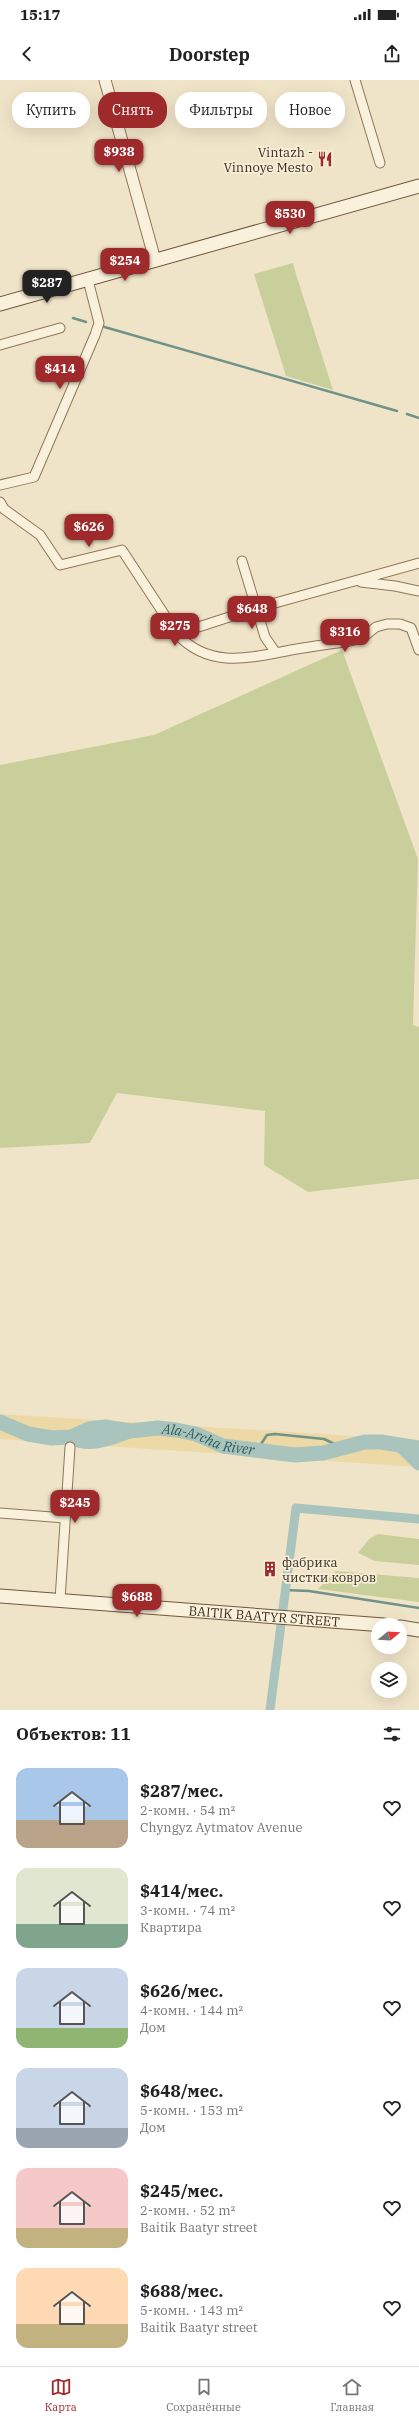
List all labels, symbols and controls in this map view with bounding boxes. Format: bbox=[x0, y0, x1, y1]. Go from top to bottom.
text: 15:17 bbox=[20, 5, 61, 24]
icon: back bbox=[16, 43, 38, 65]
text: Doorstep bbox=[169, 43, 250, 66]
icon: share bbox=[381, 43, 403, 65]
chip: Купить bbox=[12, 92, 90, 128]
chip: Снять bbox=[98, 92, 167, 128]
chip: Фильтры bbox=[175, 92, 267, 128]
chip: Новое bbox=[275, 92, 345, 128]
pin: $938 bbox=[95, 139, 143, 173]
text: $938 bbox=[103, 143, 135, 160]
place label: Vintazh - Vinnoye Mesto bbox=[223, 144, 313, 176]
restaurant icon: Vintazh - Vinnoye Mesto bbox=[316, 150, 334, 168]
pin: $530 bbox=[266, 201, 314, 235]
text: $530 bbox=[274, 205, 306, 222]
pin: $254 bbox=[101, 248, 149, 282]
text: $254 bbox=[109, 252, 141, 269]
pin: $287 bbox=[23, 270, 71, 304]
text: $287 bbox=[31, 274, 63, 291]
pin: $414 bbox=[36, 356, 84, 390]
text: $414 bbox=[44, 360, 76, 377]
pin: $626 bbox=[65, 514, 113, 548]
text: $626 bbox=[73, 518, 105, 535]
pin: $648 bbox=[228, 596, 276, 630]
text: $648 bbox=[236, 600, 268, 617]
pin: $275 bbox=[151, 613, 199, 647]
text: $275 bbox=[159, 617, 191, 634]
pin: $316 bbox=[321, 619, 369, 653]
text: $316 bbox=[329, 623, 361, 640]
water label: Ala-Archa River bbox=[160, 1419, 256, 1459]
pin: $245 bbox=[51, 1490, 99, 1524]
text: $245 bbox=[59, 1494, 91, 1511]
place label: фабрика чистки ковров bbox=[282, 1554, 376, 1586]
building icon: фабрика чистки ковров bbox=[261, 1560, 279, 1578]
pin: $688 bbox=[113, 1584, 161, 1618]
text: $688 bbox=[121, 1588, 153, 1605]
street label: BAITIK BAATYR STREET bbox=[188, 1602, 341, 1631]
north arrow bbox=[371, 1618, 407, 1654]
map controls bbox=[371, 1618, 407, 1698]
button: layers bbox=[371, 1662, 407, 1698]
text: Объектов: 11 bbox=[16, 1723, 131, 1745]
icon: filters bbox=[381, 1723, 403, 1745]
text: $287/мес. bbox=[140, 1780, 223, 1802]
icon: home bbox=[48, 1784, 96, 1832]
icon: heart bbox=[381, 1797, 403, 1819]
text: 2-комн. · 54 m² bbox=[140, 1802, 235, 1819]
text: Chyngyz Aytmatov Avenue bbox=[140, 1819, 302, 1836]
text: $414/мес. bbox=[140, 1880, 223, 1902]
icon: home bbox=[48, 1884, 96, 1932]
icon: heart bbox=[381, 1897, 403, 1919]
text: 3-комн. · 74 m² bbox=[140, 1902, 235, 1919]
text: Квартира bbox=[140, 1919, 202, 1936]
text: $626/мес. bbox=[140, 1980, 223, 2002]
icon: home bbox=[48, 1984, 96, 2032]
icon: heart bbox=[381, 1997, 403, 2019]
text: 4-комн. · 144 m² bbox=[140, 2002, 243, 2019]
text: Дом bbox=[140, 2019, 166, 2036]
text: $648/мес. bbox=[140, 2080, 223, 2102]
icon: home bbox=[48, 2084, 96, 2132]
icon: heart bbox=[381, 2097, 403, 2119]
text: 5-комн. · 153 m² bbox=[140, 2102, 243, 2119]
text: Дом bbox=[140, 2119, 166, 2136]
text: $245/мес. bbox=[140, 2180, 223, 2202]
icon: home bbox=[48, 2184, 96, 2232]
icon: heart bbox=[381, 2197, 403, 2219]
text: 2-комн. · 52 m² bbox=[140, 2202, 235, 2219]
text: Baitik Baatyr street bbox=[140, 2219, 257, 2236]
text: $688/мес. bbox=[140, 2280, 223, 2302]
icon: home bbox=[48, 2284, 96, 2332]
icon: heart bbox=[381, 2297, 403, 2319]
text: 5-комн. · 143 m² bbox=[140, 2302, 243, 2319]
text: Baitik Baatyr street bbox=[140, 2319, 257, 2336]
tab: Карта bbox=[45, 2376, 77, 2414]
tab: Сохранённые bbox=[166, 2376, 241, 2414]
tab: Главная bbox=[330, 2376, 374, 2414]

